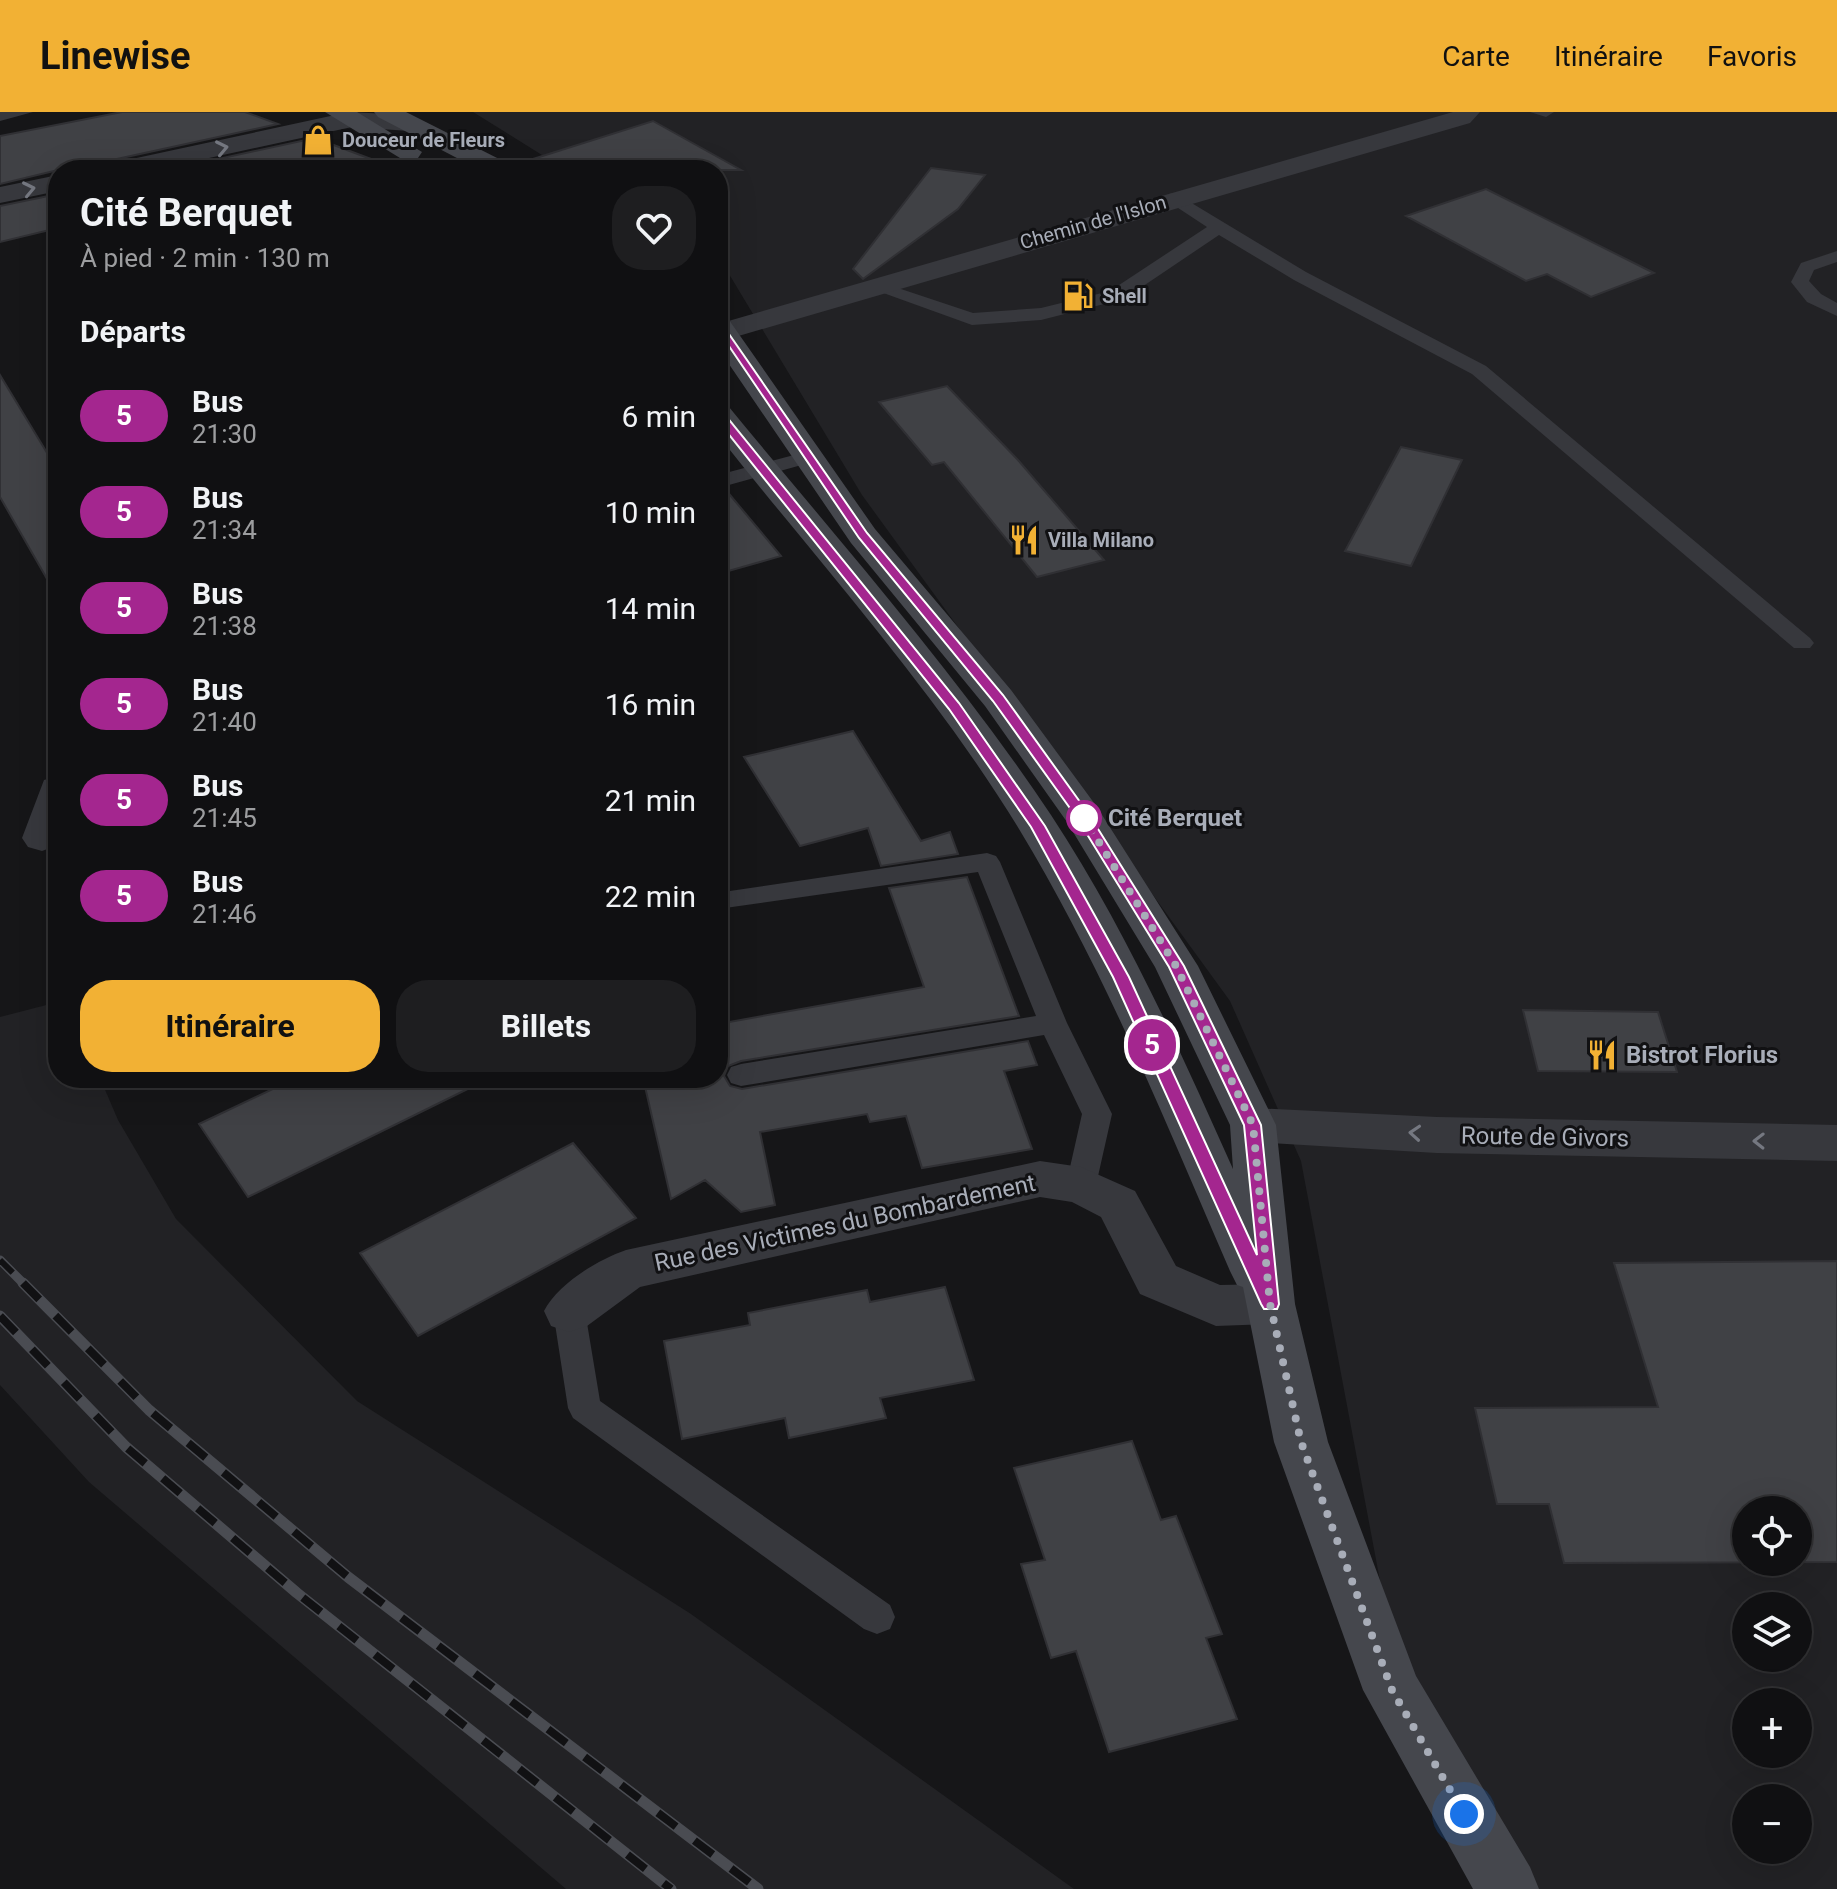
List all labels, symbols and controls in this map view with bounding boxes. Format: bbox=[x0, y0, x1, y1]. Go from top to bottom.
text: Linewise bbox=[40, 34, 190, 78]
text: Carte bbox=[1442, 40, 1510, 73]
text: Itinéraire bbox=[1554, 40, 1663, 73]
text: Favoris bbox=[1707, 40, 1797, 73]
shop icon: Douceur de Fleurs bbox=[301, 123, 335, 157]
place label: Douceur de Fleurs bbox=[342, 128, 505, 152]
one-way arrow bbox=[214, 140, 228, 157]
one-way arrow bbox=[22, 181, 35, 198]
button: heart bbox=[612, 186, 696, 270]
street label: Chemin de l'Islon bbox=[1017, 190, 1169, 254]
text: Cité Berquet bbox=[80, 191, 292, 235]
text: À pied · 2 min · 130 m bbox=[80, 243, 330, 273]
fuel station icon: Shell bbox=[1061, 279, 1095, 313]
place label: Shell bbox=[1102, 284, 1147, 308]
text: Départs bbox=[80, 314, 186, 349]
text: Bus bbox=[192, 384, 243, 419]
text: 5 bbox=[116, 399, 132, 432]
text: 6 min bbox=[622, 399, 696, 434]
text: 21:30 bbox=[192, 419, 257, 449]
text: Bus bbox=[192, 480, 243, 515]
text: 5 bbox=[116, 495, 132, 528]
text: 10 min bbox=[605, 495, 696, 530]
text: 21:34 bbox=[192, 515, 257, 545]
restaurant icon: Villa Milano bbox=[1007, 523, 1041, 557]
place label: Villa Milano bbox=[1048, 528, 1154, 552]
text: Bus bbox=[192, 576, 243, 611]
text: 5 bbox=[116, 591, 132, 624]
text: 14 min bbox=[605, 591, 696, 626]
text: 21:38 bbox=[192, 611, 257, 641]
text: Bus bbox=[192, 672, 243, 707]
text: 5 bbox=[116, 687, 132, 720]
text: 16 min bbox=[605, 687, 696, 722]
text: 21:40 bbox=[192, 707, 257, 737]
text: Bus bbox=[192, 768, 243, 803]
text: 5 bbox=[116, 783, 132, 816]
text: 21 min bbox=[605, 783, 696, 818]
marker: Cité Berquet bbox=[1067, 801, 1101, 835]
text: 21:45 bbox=[192, 803, 257, 833]
place label: Cité Berquet bbox=[1108, 804, 1242, 832]
text: Bus bbox=[192, 864, 243, 899]
text: 5 bbox=[116, 879, 132, 912]
text: 22 min bbox=[605, 879, 696, 914]
text: 21:46 bbox=[192, 899, 257, 929]
button: Itinéraire bbox=[80, 980, 380, 1072]
button: Billets bbox=[396, 980, 696, 1072]
line badge: 5 bbox=[1126, 1019, 1178, 1071]
text: 5 bbox=[1144, 1028, 1160, 1061]
restaurant icon: Bistrot Florius bbox=[1585, 1038, 1619, 1072]
place label: Bistrot Florius bbox=[1626, 1041, 1778, 1069]
street label: Route de Givors bbox=[1461, 1122, 1629, 1152]
one-way arrow bbox=[1408, 1125, 1421, 1142]
one-way arrow bbox=[1752, 1133, 1765, 1150]
street label: Rue des Victimes du Bombardement bbox=[652, 1169, 1038, 1277]
map controls bbox=[1732, 1496, 1812, 1864]
button: locate bbox=[1732, 1496, 1812, 1576]
button: layers bbox=[1732, 1592, 1812, 1672]
button: + bbox=[1732, 1688, 1812, 1768]
button: − bbox=[1732, 1784, 1812, 1864]
your location bbox=[1444, 1794, 1484, 1834]

